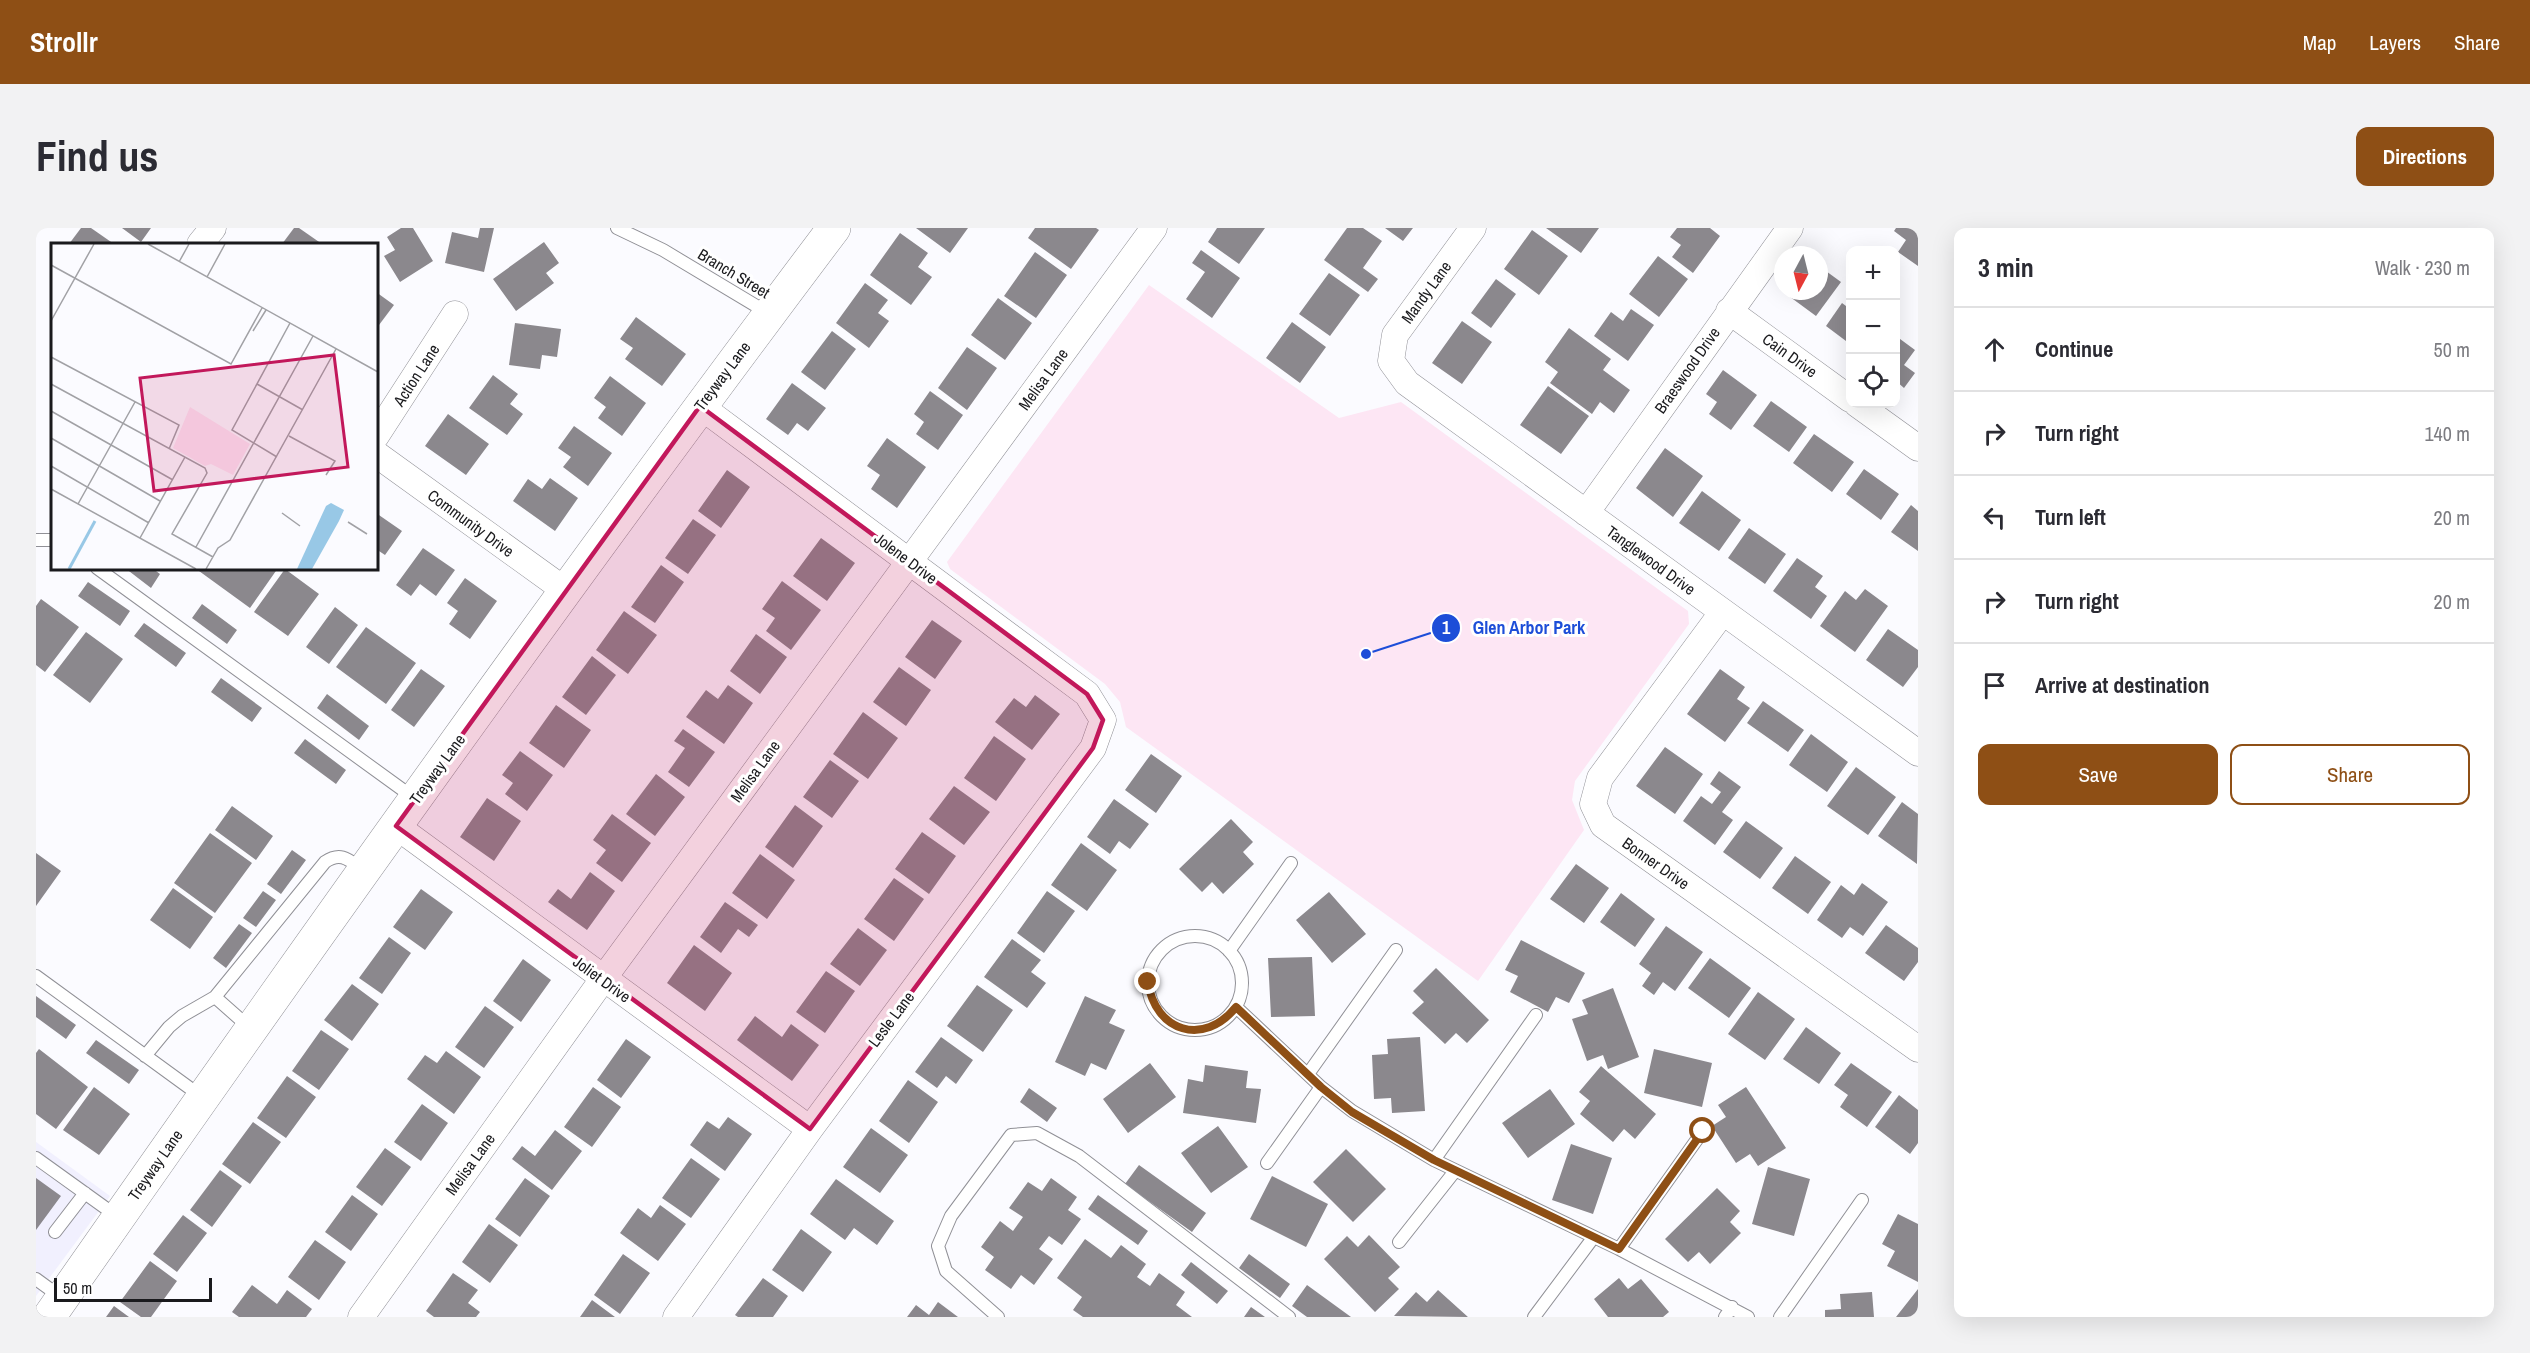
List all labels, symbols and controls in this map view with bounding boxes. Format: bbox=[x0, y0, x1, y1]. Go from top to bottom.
text: Strollr bbox=[30, 23, 98, 61]
text: Map bbox=[2303, 28, 2336, 57]
text: Layers bbox=[2369, 28, 2421, 57]
text: Share bbox=[2454, 28, 2500, 57]
button: Directions bbox=[2356, 127, 2494, 186]
text: Find us bbox=[36, 128, 158, 184]
inset map bbox=[51, 243, 378, 570]
street label: Branch Street bbox=[694, 243, 774, 303]
north arrow bbox=[1774, 246, 1828, 300]
map controls bbox=[1846, 246, 1900, 408]
button: + bbox=[1846, 246, 1900, 300]
text: 3 min bbox=[1978, 250, 2034, 285]
text: Walk · 230 m bbox=[2375, 254, 2470, 281]
street label: Mandy Lane bbox=[1396, 256, 1456, 328]
button: − bbox=[1846, 300, 1900, 354]
street label: Braeswood Drive bbox=[1649, 322, 1725, 418]
street label: Cain Drive bbox=[1758, 328, 1822, 382]
icon: ahead bbox=[1978, 333, 2011, 366]
text: Continue bbox=[2035, 334, 2113, 364]
text: 50 m bbox=[2434, 336, 2470, 363]
street label: Treyway Lane bbox=[689, 337, 755, 415]
street label: Action Lane bbox=[387, 340, 444, 411]
street label: Melisa Lane bbox=[1013, 344, 1073, 414]
button: locate bbox=[1846, 354, 1900, 408]
icon: right bbox=[1978, 417, 2011, 450]
text: Turn right bbox=[2035, 418, 2119, 448]
text: 140 m bbox=[2424, 420, 2470, 447]
street label: Community Drive bbox=[423, 484, 519, 562]
icon: left bbox=[1978, 501, 2011, 534]
text: Turn left bbox=[2035, 502, 2106, 532]
text: 20 m bbox=[2434, 504, 2470, 531]
street label: Tanglewood Drive bbox=[1602, 520, 1700, 600]
street label: Jolene Drive bbox=[870, 527, 942, 589]
icon: right bbox=[1978, 585, 2011, 618]
text: Turn right bbox=[2035, 586, 2119, 616]
text: 20 m bbox=[2434, 588, 2470, 615]
callout: Glen Arbor Park bbox=[1431, 610, 1598, 646]
text: 1 bbox=[1442, 615, 1451, 640]
text: Glen Arbor Park bbox=[1473, 615, 1586, 640]
icon: arrive bbox=[1978, 669, 2011, 702]
text: Arrive at destination bbox=[2035, 670, 2209, 700]
street label: Treyway Lane bbox=[404, 729, 470, 809]
street label: Melisa Lane bbox=[725, 736, 785, 806]
button: Save bbox=[1978, 744, 2218, 805]
button: Share bbox=[2230, 744, 2470, 805]
street label: Bonner Drive bbox=[1618, 832, 1694, 894]
street label: Joliet Drive bbox=[569, 951, 635, 1007]
route end bbox=[1134, 968, 1160, 994]
street label: Lesle Lane bbox=[863, 987, 919, 1051]
route start bbox=[1689, 1117, 1715, 1143]
street label: Treyway Lane bbox=[122, 1125, 188, 1205]
street label: Melisa Lane bbox=[440, 1129, 500, 1199]
scale bar bbox=[54, 1275, 212, 1302]
text: 50 m bbox=[63, 1277, 92, 1299]

